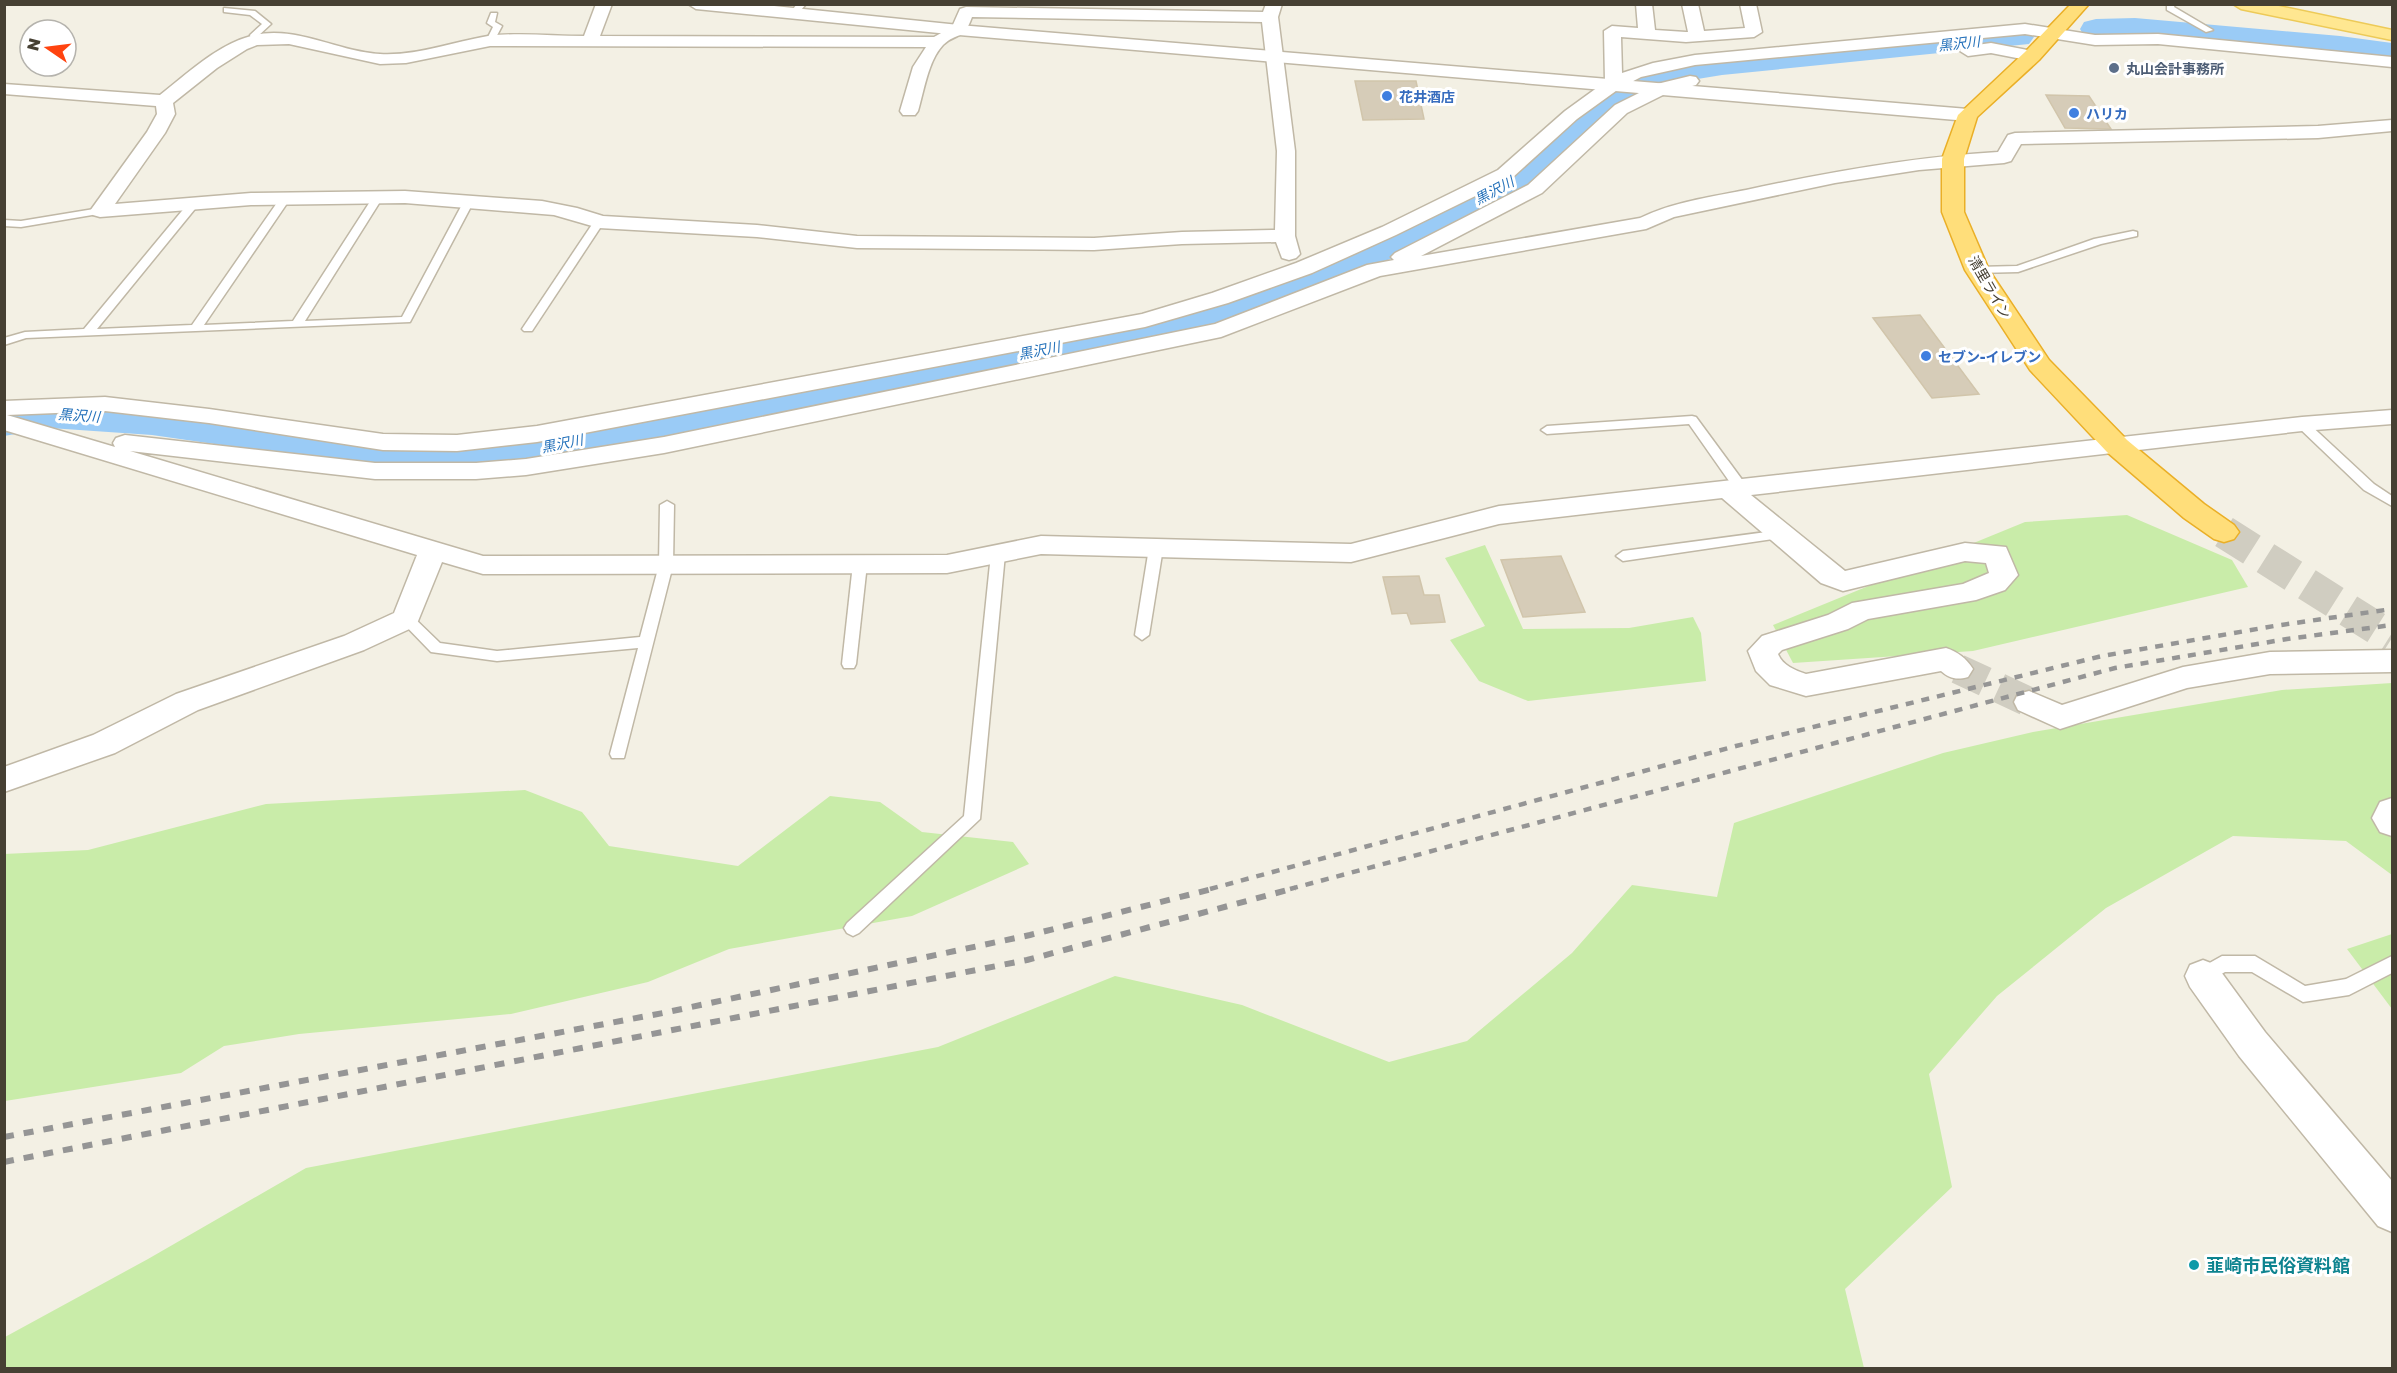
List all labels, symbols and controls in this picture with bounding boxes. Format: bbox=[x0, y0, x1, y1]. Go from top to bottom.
north arrow bbox=[18, 18, 78, 78]
water label: 黒沢川 bbox=[1937, 32, 1983, 54]
text: N bbox=[22, 36, 45, 53]
place label: 丸山会計事務所 bbox=[2126, 60, 2224, 77]
marker: 丸山会計事務所 bbox=[2107, 61, 2121, 75]
place label: 花井酒店 bbox=[1399, 88, 1455, 105]
marker: 花井酒店 bbox=[1380, 89, 1394, 103]
place label: ハリカ bbox=[2086, 105, 2128, 122]
marker: ハリカ bbox=[2067, 106, 2081, 120]
water label: 黒沢川 bbox=[1471, 172, 1518, 207]
street label: 清里ライン bbox=[1965, 252, 2015, 322]
water label: 黒沢川 bbox=[1017, 337, 1063, 362]
place label: セブン-イレブン bbox=[1938, 348, 2041, 365]
marker: セブン-イレブン bbox=[1919, 349, 1933, 363]
water label: 黒沢川 bbox=[57, 405, 103, 425]
water label: 黒沢川 bbox=[540, 430, 586, 455]
place label: 韮崎市民俗資料館 bbox=[2206, 1254, 2350, 1276]
marker: 韮崎市民俗資料館 bbox=[2187, 1258, 2201, 1272]

